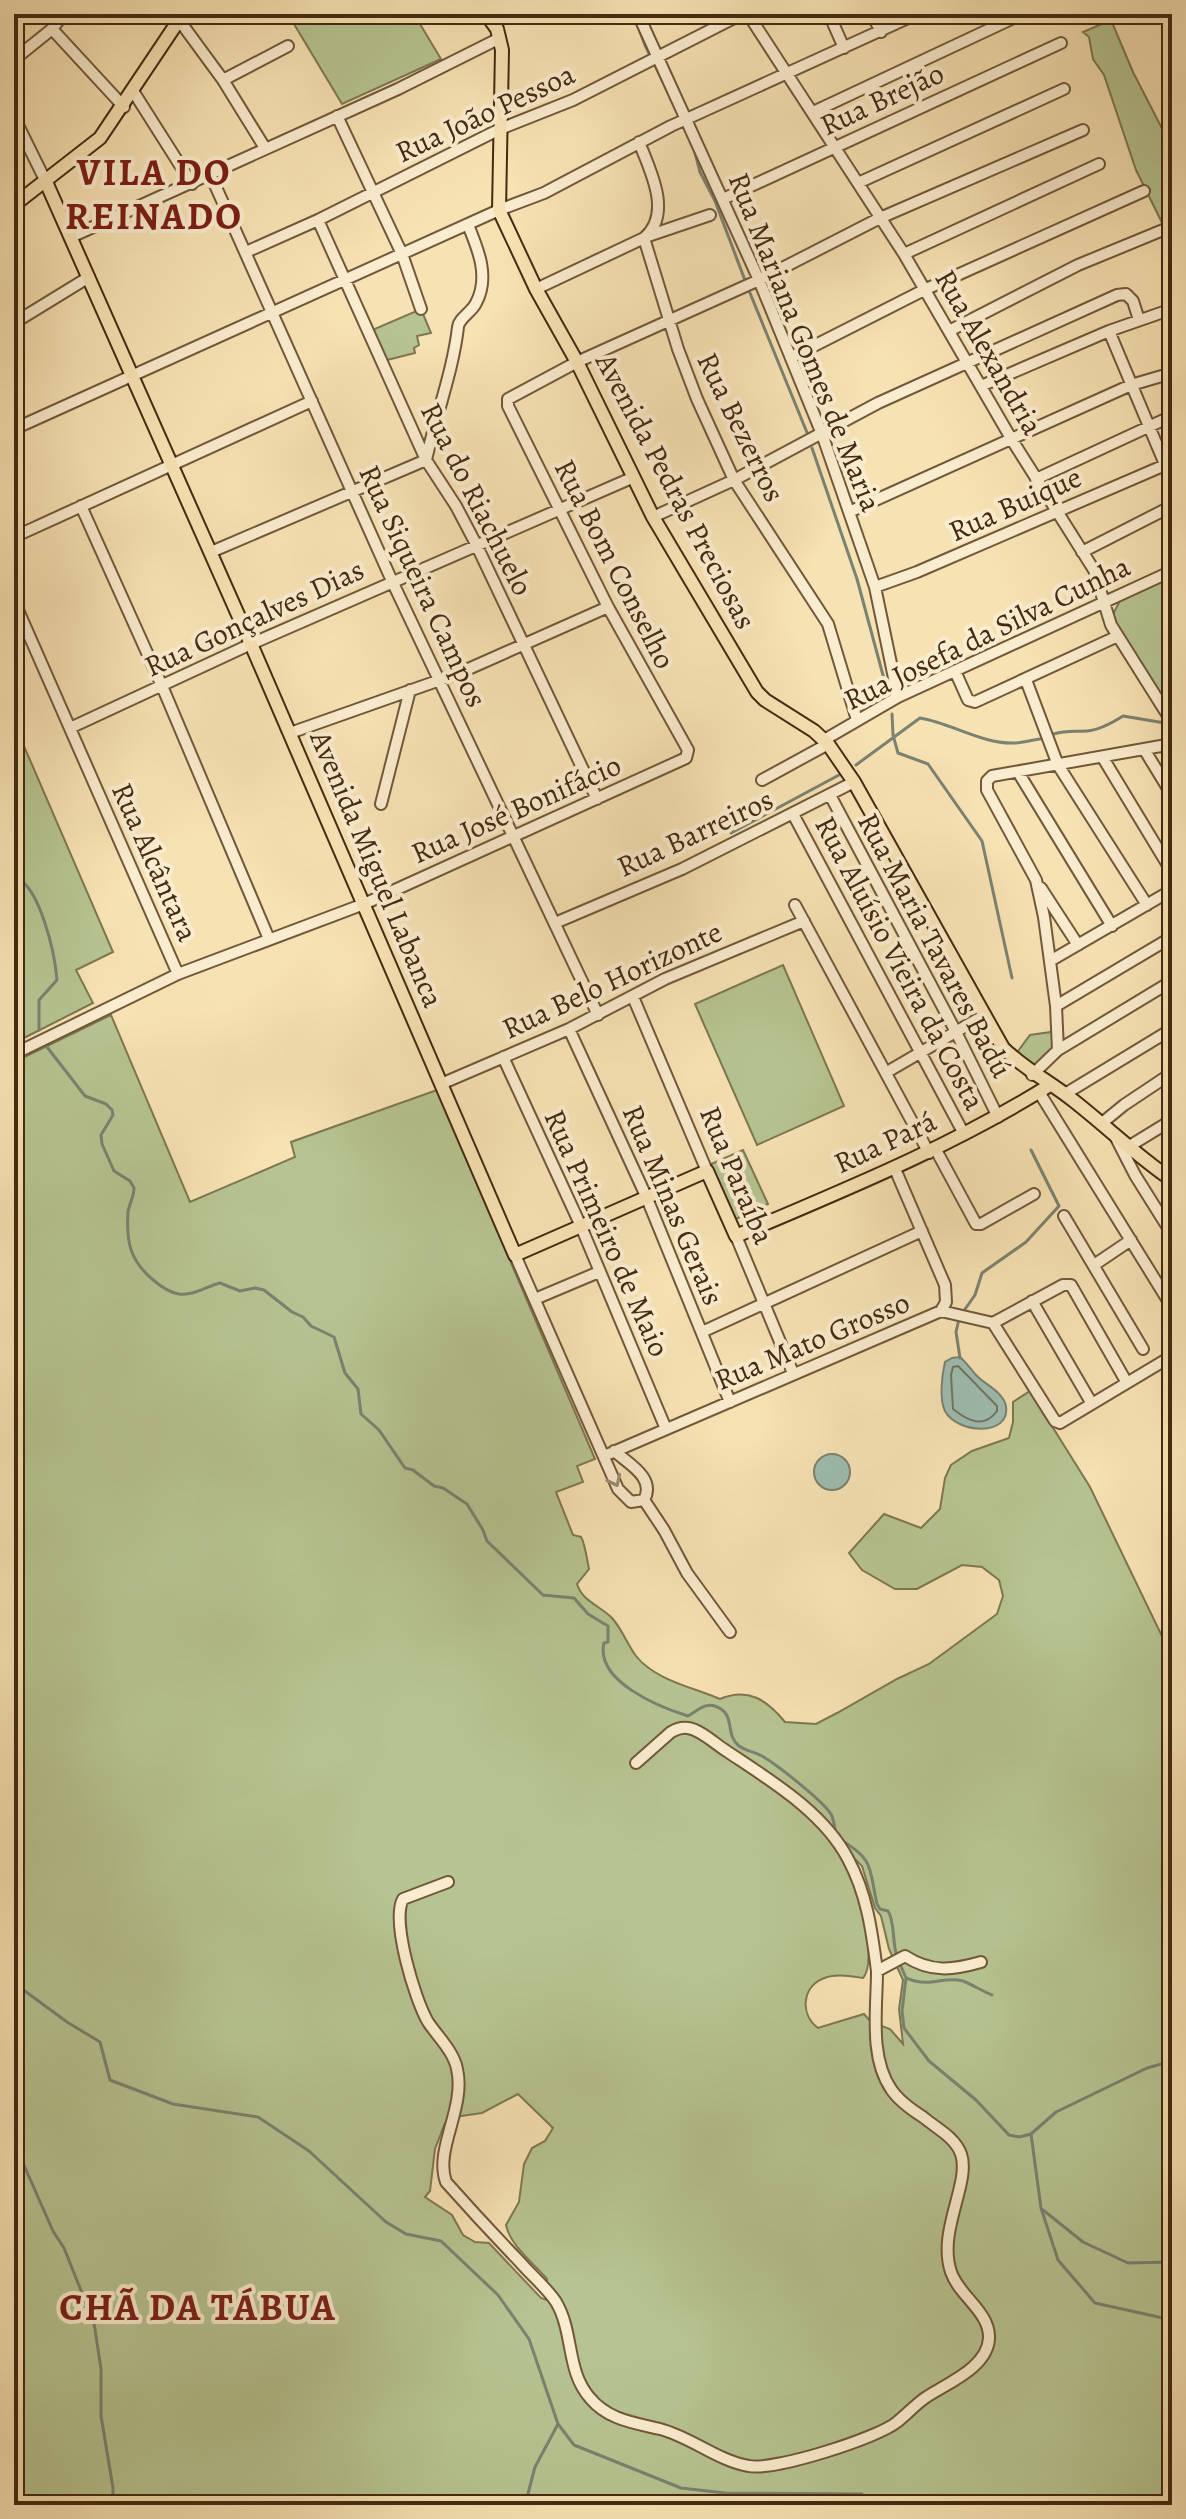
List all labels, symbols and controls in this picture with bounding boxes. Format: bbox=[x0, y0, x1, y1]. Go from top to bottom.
street label: Rua Brejão bbox=[814, 53, 950, 145]
street label: Rua João Pessoa bbox=[389, 54, 581, 172]
district label: VILA DO REINADO bbox=[65, 146, 243, 242]
street label: Rua Mariana Gomes de Maria bbox=[719, 167, 891, 517]
street label: Rua Alexandria bbox=[925, 262, 1053, 442]
street label: Avenida Pedras Preciosas bbox=[586, 345, 766, 636]
street label: Rua Bezerros bbox=[688, 346, 794, 508]
street label: Rua do Riachuelo bbox=[411, 396, 543, 602]
street label: Rua Bom Conselho bbox=[545, 452, 685, 676]
street label: Rua Buique bbox=[942, 457, 1088, 551]
street label: Rua Siqueira Campos bbox=[349, 458, 497, 714]
street label: Rua Josefa da Silva Cunha bbox=[837, 546, 1137, 720]
street label: Rua Gonçalves Dias bbox=[138, 550, 370, 686]
street label: Avenida Miguel Labanca bbox=[300, 724, 453, 1013]
street label: Rua José Bonifácio bbox=[405, 745, 627, 873]
street label: Rua Alcântara bbox=[102, 776, 208, 948]
street label: Rua Barreiros bbox=[610, 779, 780, 887]
street label: Rua Maria Tavares Badú bbox=[848, 806, 1022, 1085]
street label: Rua Aluísio Vieira da Costa bbox=[805, 809, 995, 1117]
street label: Rua Belo Horizonte bbox=[496, 912, 728, 1048]
street label: Rua Minas Gerais bbox=[613, 1099, 733, 1311]
street label: Rua Paraíba bbox=[690, 1100, 784, 1250]
street label: Rua Pará bbox=[827, 1101, 943, 1183]
street label: Rua Primeiro de Maio bbox=[534, 1103, 680, 1363]
street label: Rua Mato Grosso bbox=[708, 1282, 916, 1400]
one-way arrow bbox=[605, 1473, 621, 1488]
district label: CHÃ DA TÁBUA bbox=[59, 2281, 337, 2333]

